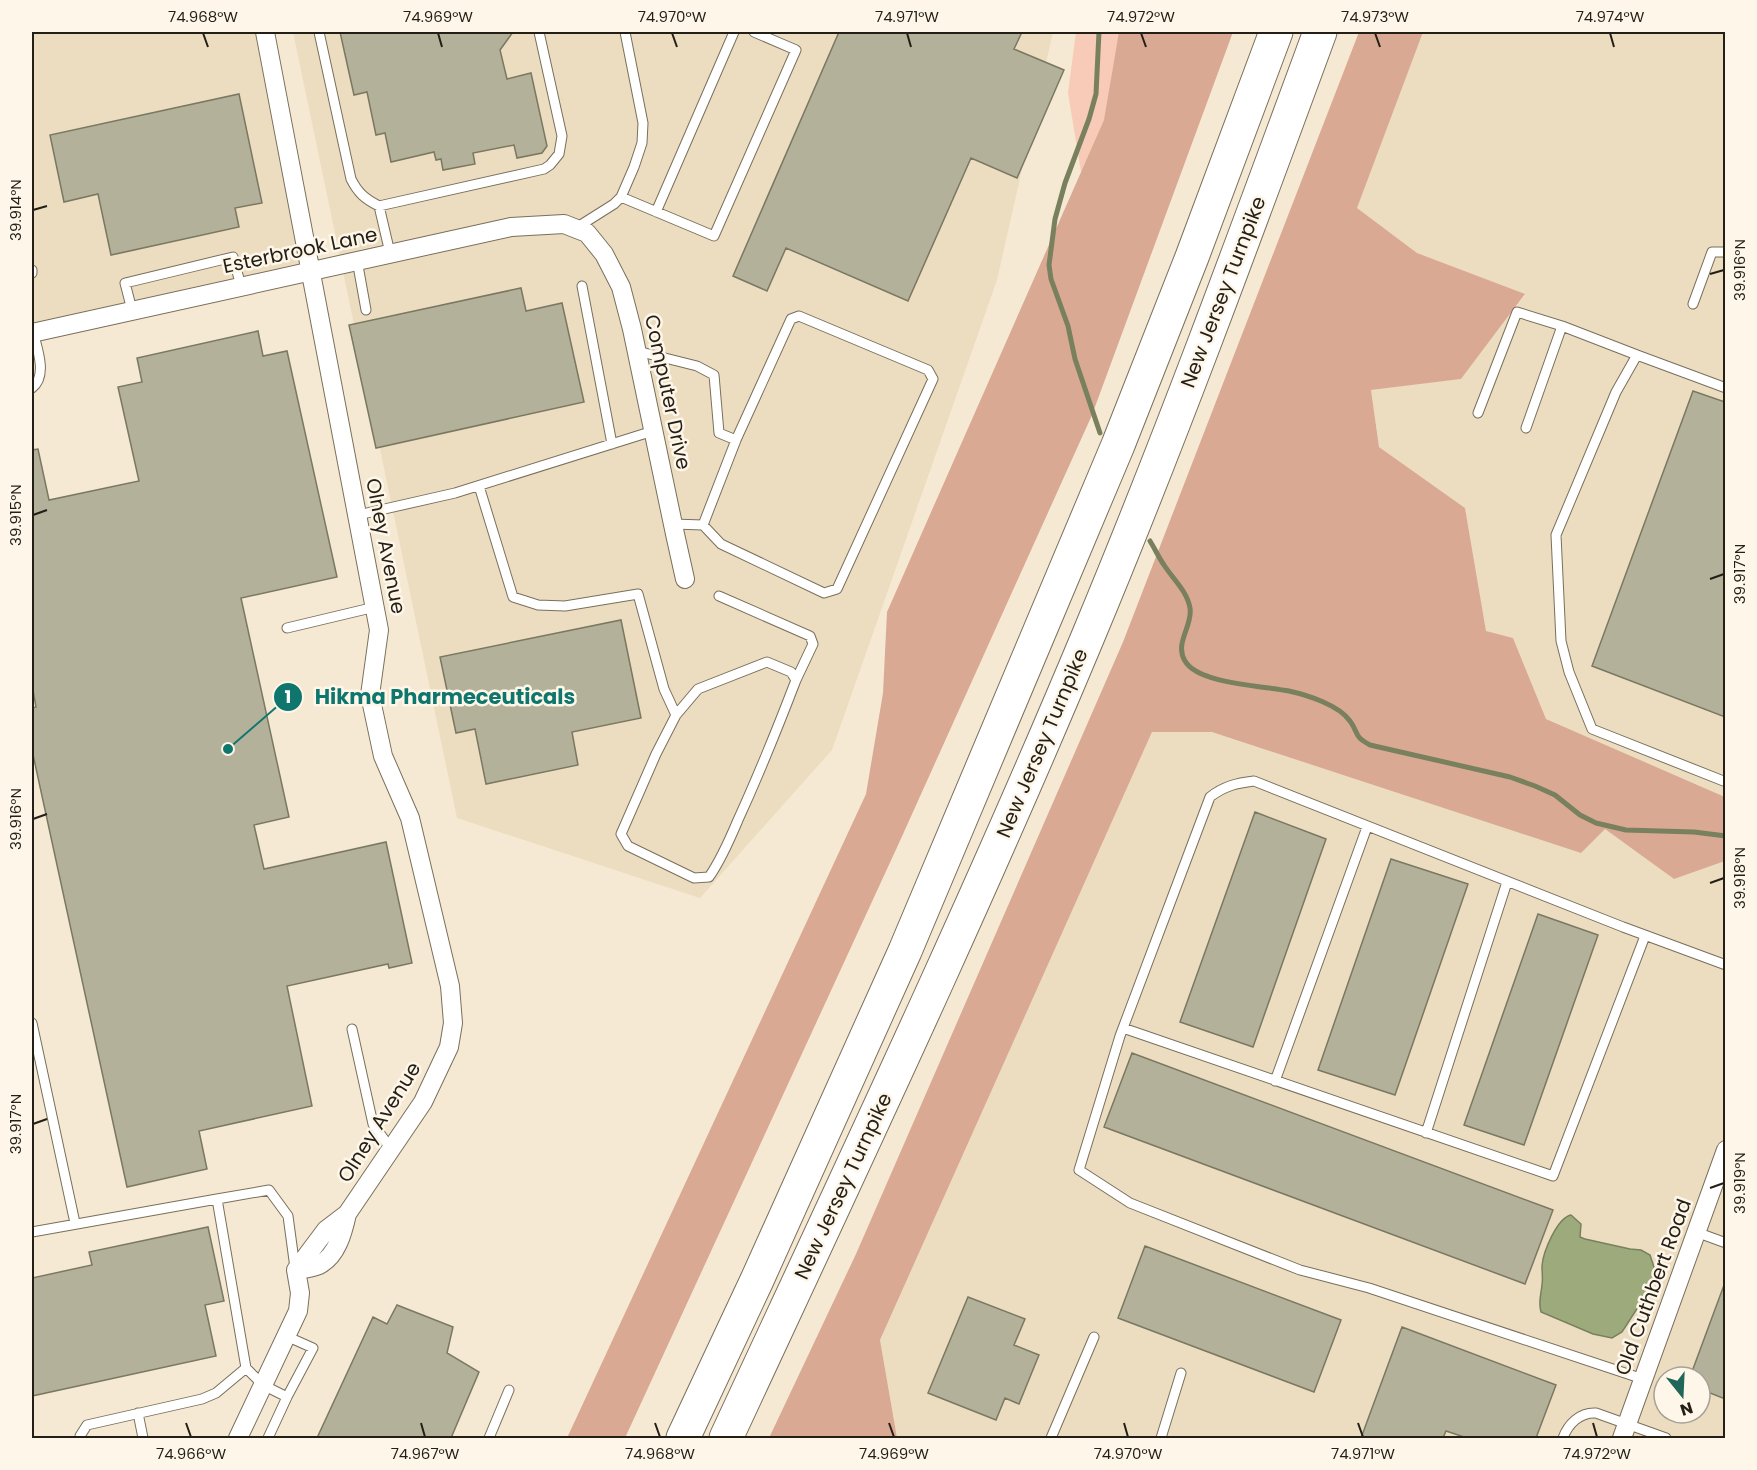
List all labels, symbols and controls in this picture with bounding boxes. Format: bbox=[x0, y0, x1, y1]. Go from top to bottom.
text: 74.968°W bbox=[168, 6, 238, 27]
text: 74.969°W bbox=[403, 6, 473, 27]
text: 74.970°W bbox=[638, 6, 707, 27]
text: 74.971°W bbox=[875, 6, 939, 27]
text: 74.972°W bbox=[1107, 6, 1175, 27]
text: 74.973°W bbox=[1341, 6, 1409, 27]
text: 74.974°W bbox=[1576, 6, 1645, 27]
text: 39.914°N bbox=[5, 179, 26, 241]
street label: New Jersey Turnpike bbox=[1174, 192, 1272, 392]
street label: Esterbrook Lane bbox=[220, 220, 380, 280]
text: 39.916°N bbox=[1729, 239, 1750, 301]
street label: Computer Drive bbox=[638, 312, 698, 472]
street label: Olney Avenue bbox=[359, 476, 413, 616]
text: 39.915°N bbox=[5, 484, 26, 546]
text: 39.917°N bbox=[1729, 544, 1750, 604]
street label: New Jersey Turnpike bbox=[989, 644, 1095, 842]
callout: Hikma Pharmeceuticals bbox=[273, 677, 587, 716]
text: Hikma Pharmeceuticals bbox=[315, 682, 575, 711]
text: 1 bbox=[285, 684, 291, 709]
text: 39.916°N bbox=[5, 788, 26, 850]
text: 39.918°N bbox=[1729, 847, 1750, 909]
street label: Olney Avenue bbox=[331, 1056, 427, 1188]
street label: New Jersey Turnpike bbox=[787, 1088, 899, 1284]
text: 39.917°N bbox=[5, 1094, 26, 1154]
text: 39.919°N bbox=[1729, 1152, 1750, 1214]
street label: Old Cuthbert Road bbox=[1608, 1195, 1698, 1379]
north arrow bbox=[1652, 1365, 1712, 1425]
text: N bbox=[1677, 1396, 1696, 1422]
text: 74.966°W bbox=[156, 1443, 226, 1464]
text: 74.967°W bbox=[391, 1443, 460, 1464]
text: 74.968°W bbox=[625, 1443, 695, 1464]
text: 74.969°W bbox=[859, 1443, 929, 1464]
text: 74.970°W bbox=[1094, 1443, 1163, 1464]
text: 74.971°W bbox=[1331, 1443, 1395, 1464]
text: 74.972°W bbox=[1563, 1443, 1631, 1464]

